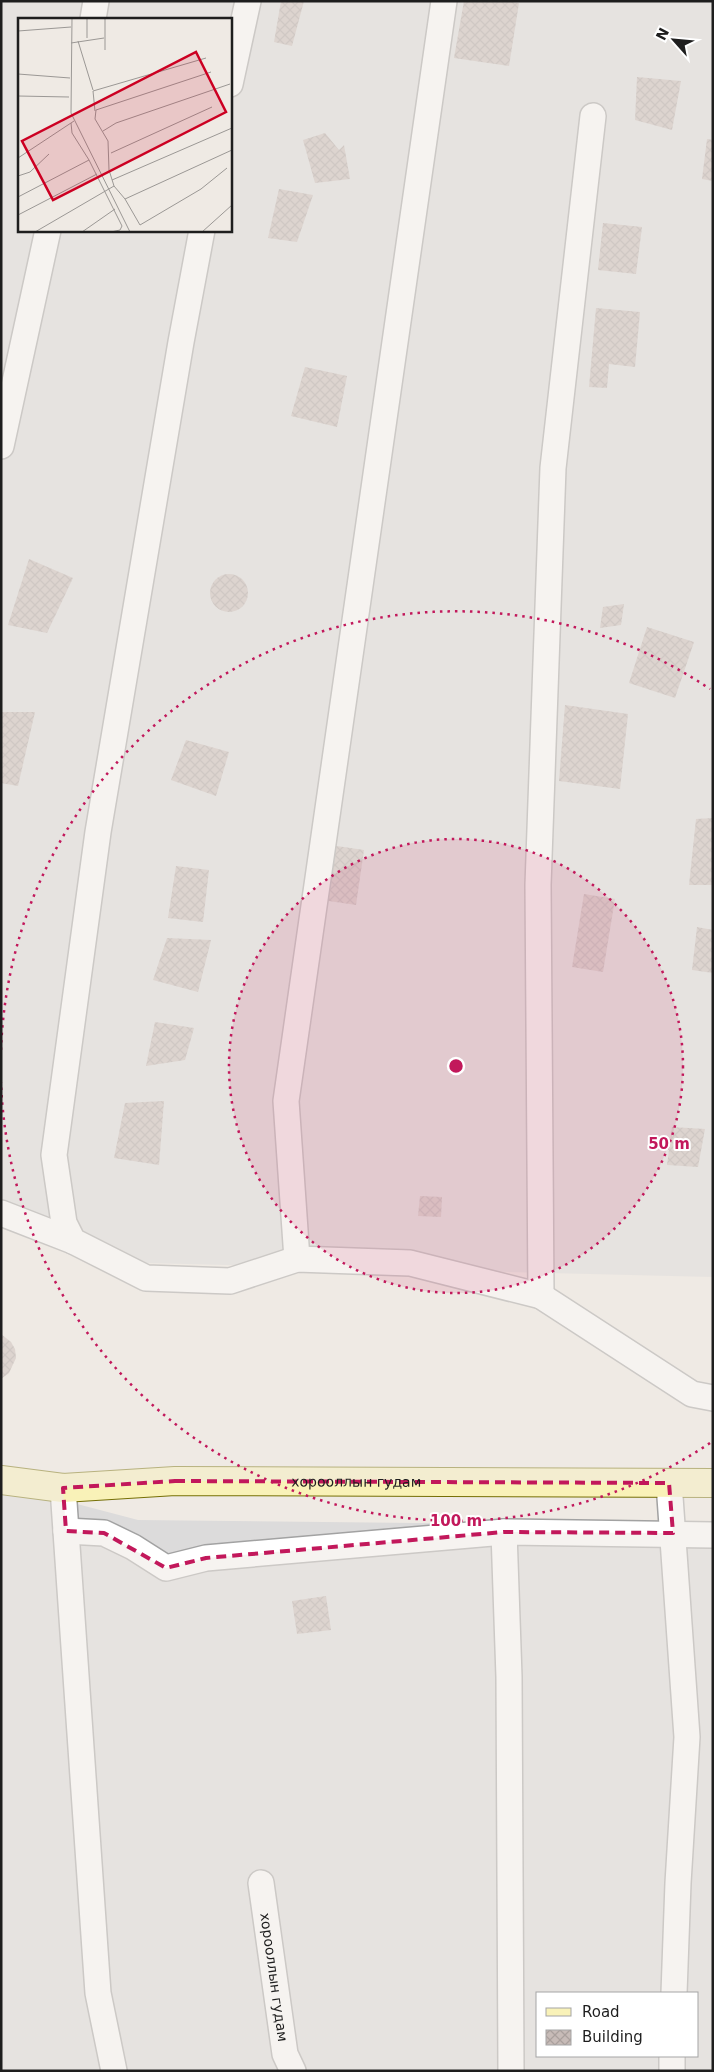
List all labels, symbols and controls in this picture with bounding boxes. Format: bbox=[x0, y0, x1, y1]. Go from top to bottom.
north arrow bbox=[649, 15, 699, 65]
inset map bbox=[18, 18, 231, 231]
text: N bbox=[653, 25, 672, 43]
centre of rings bbox=[447, 1057, 465, 1075]
text: 50 m bbox=[648, 1135, 690, 1153]
street label: хорооллын гудам bbox=[291, 1473, 421, 1490]
text: 100 m bbox=[430, 1512, 482, 1530]
street label: хорооллын гудам bbox=[257, 1912, 291, 2043]
legend bbox=[536, 1992, 699, 2057]
text: Road bbox=[582, 2003, 620, 2021]
text: Building bbox=[582, 2028, 643, 2046]

